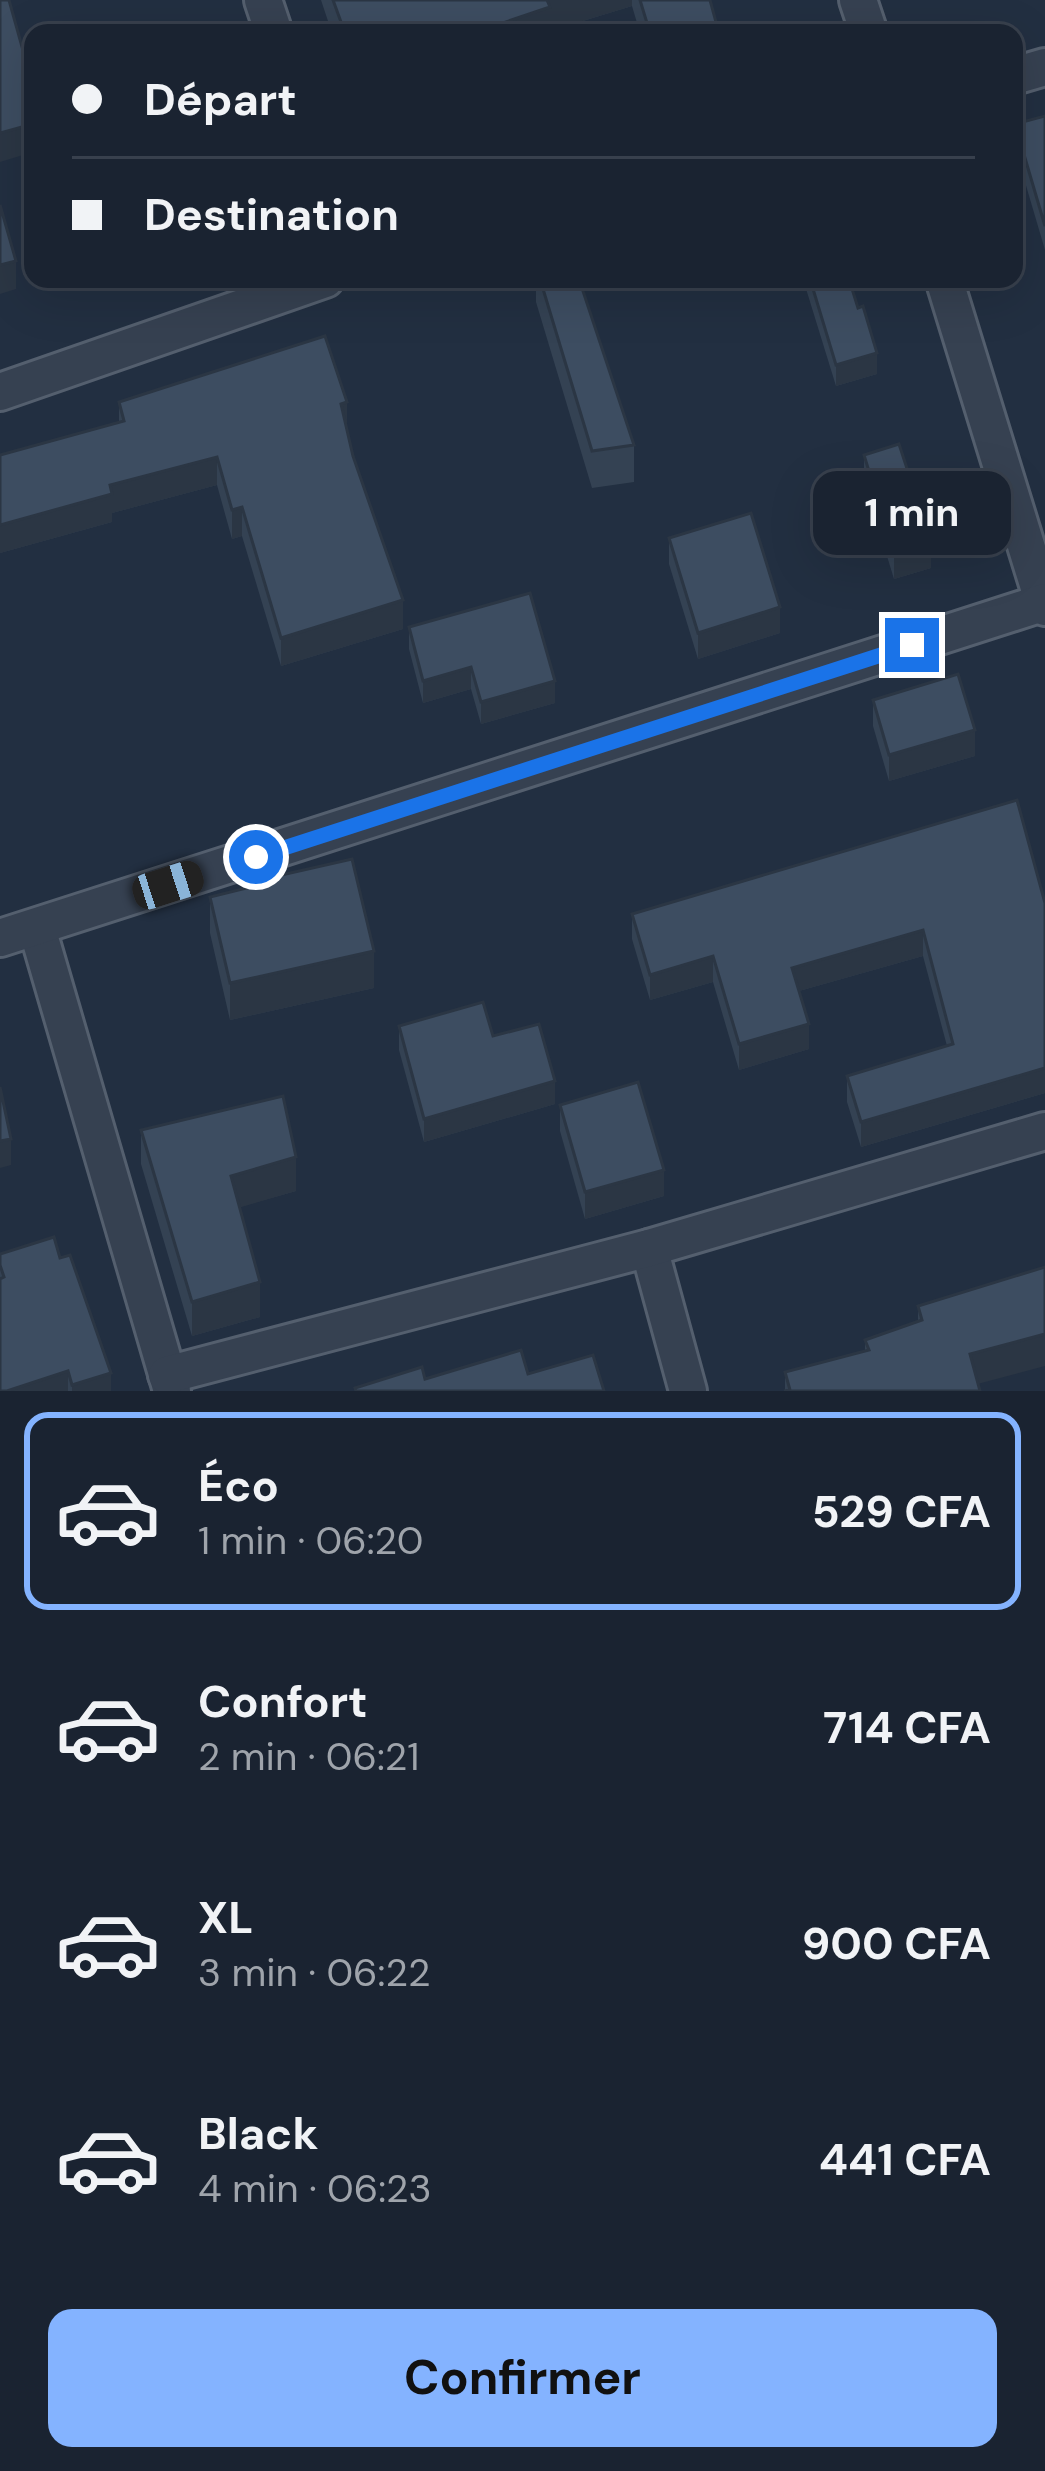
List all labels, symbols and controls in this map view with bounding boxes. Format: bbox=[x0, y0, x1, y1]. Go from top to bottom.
text: Départ bbox=[144, 70, 297, 129]
text: Destination bbox=[144, 185, 399, 244]
callout: 1 min bbox=[813, 471, 1011, 555]
text: 1 min bbox=[865, 487, 959, 538]
route end bbox=[885, 618, 939, 672]
route start bbox=[229, 830, 283, 884]
car bbox=[128, 857, 208, 913]
text: Éco bbox=[198, 1456, 279, 1515]
icon: car bbox=[54, 1457, 162, 1565]
text: 529 CFA bbox=[812, 1482, 991, 1541]
text: 1 min · 06:20 bbox=[198, 1515, 423, 1566]
text: Confort bbox=[198, 1672, 368, 1731]
icon: car bbox=[54, 1673, 162, 1781]
text: 714 CFA bbox=[823, 1698, 991, 1757]
text: 2 min · 06:21 bbox=[198, 1731, 419, 1782]
text: XL bbox=[198, 1888, 253, 1947]
icon: car bbox=[54, 1889, 162, 1997]
text: 900 CFA bbox=[802, 1914, 991, 1973]
text: 3 min · 06:22 bbox=[198, 1947, 430, 1998]
text: Black bbox=[198, 2104, 318, 2163]
icon: car bbox=[54, 2105, 162, 2213]
text: 441 CFA bbox=[819, 2130, 991, 2189]
text: 4 min · 06:23 bbox=[198, 2163, 432, 2214]
button: Confirmer bbox=[48, 2309, 997, 2447]

